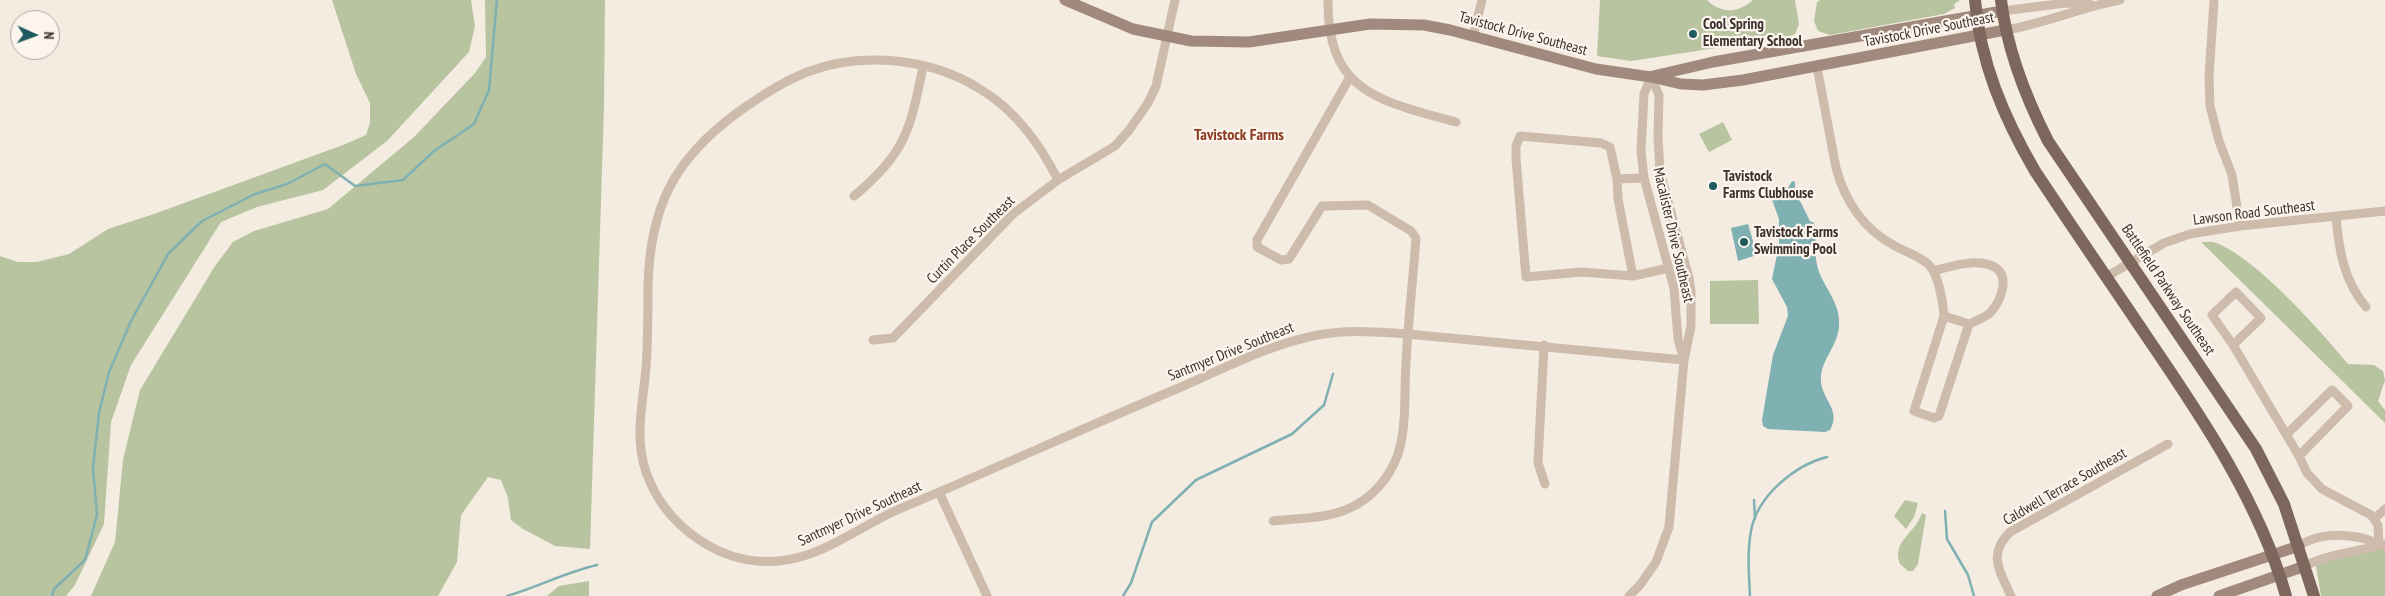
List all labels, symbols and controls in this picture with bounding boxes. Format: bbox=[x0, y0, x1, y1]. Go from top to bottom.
street label: Tavistock Drive Southeast bbox=[1457, 8, 1589, 60]
street label: Tavistock Drive Southeast bbox=[1862, 9, 1996, 51]
north arrow bbox=[10, 10, 60, 60]
place label: Cool Spring Elementary School bbox=[1703, 16, 1802, 51]
marker: Cool Spring Elementary School bbox=[1687, 28, 1699, 40]
text: N bbox=[40, 31, 58, 40]
district label: Tavistock Farms bbox=[1194, 125, 1284, 145]
street label: Macalister Drive Southeast bbox=[1649, 166, 1697, 304]
place label: Tavistock Farms Clubhouse bbox=[1723, 168, 1814, 203]
marker: Tavistock Farms Clubhouse bbox=[1707, 180, 1719, 192]
street label: Curtin Place Southeast bbox=[923, 192, 1019, 288]
street label: Lawson Road Southeast bbox=[2192, 197, 2316, 229]
street label: Battlefield Parkway Southeast bbox=[2117, 221, 2219, 359]
place label: Tavistock Farms Swimming Pool bbox=[1754, 224, 1838, 259]
marker: Tavistock Farms Swimming Pool bbox=[1738, 236, 1750, 248]
street label: Santmyer Drive Southeast bbox=[1166, 319, 1296, 385]
street label: Caldwell Terrace Southeast bbox=[2000, 444, 2130, 530]
street label: Santmyer Drive Southeast bbox=[795, 478, 925, 550]

